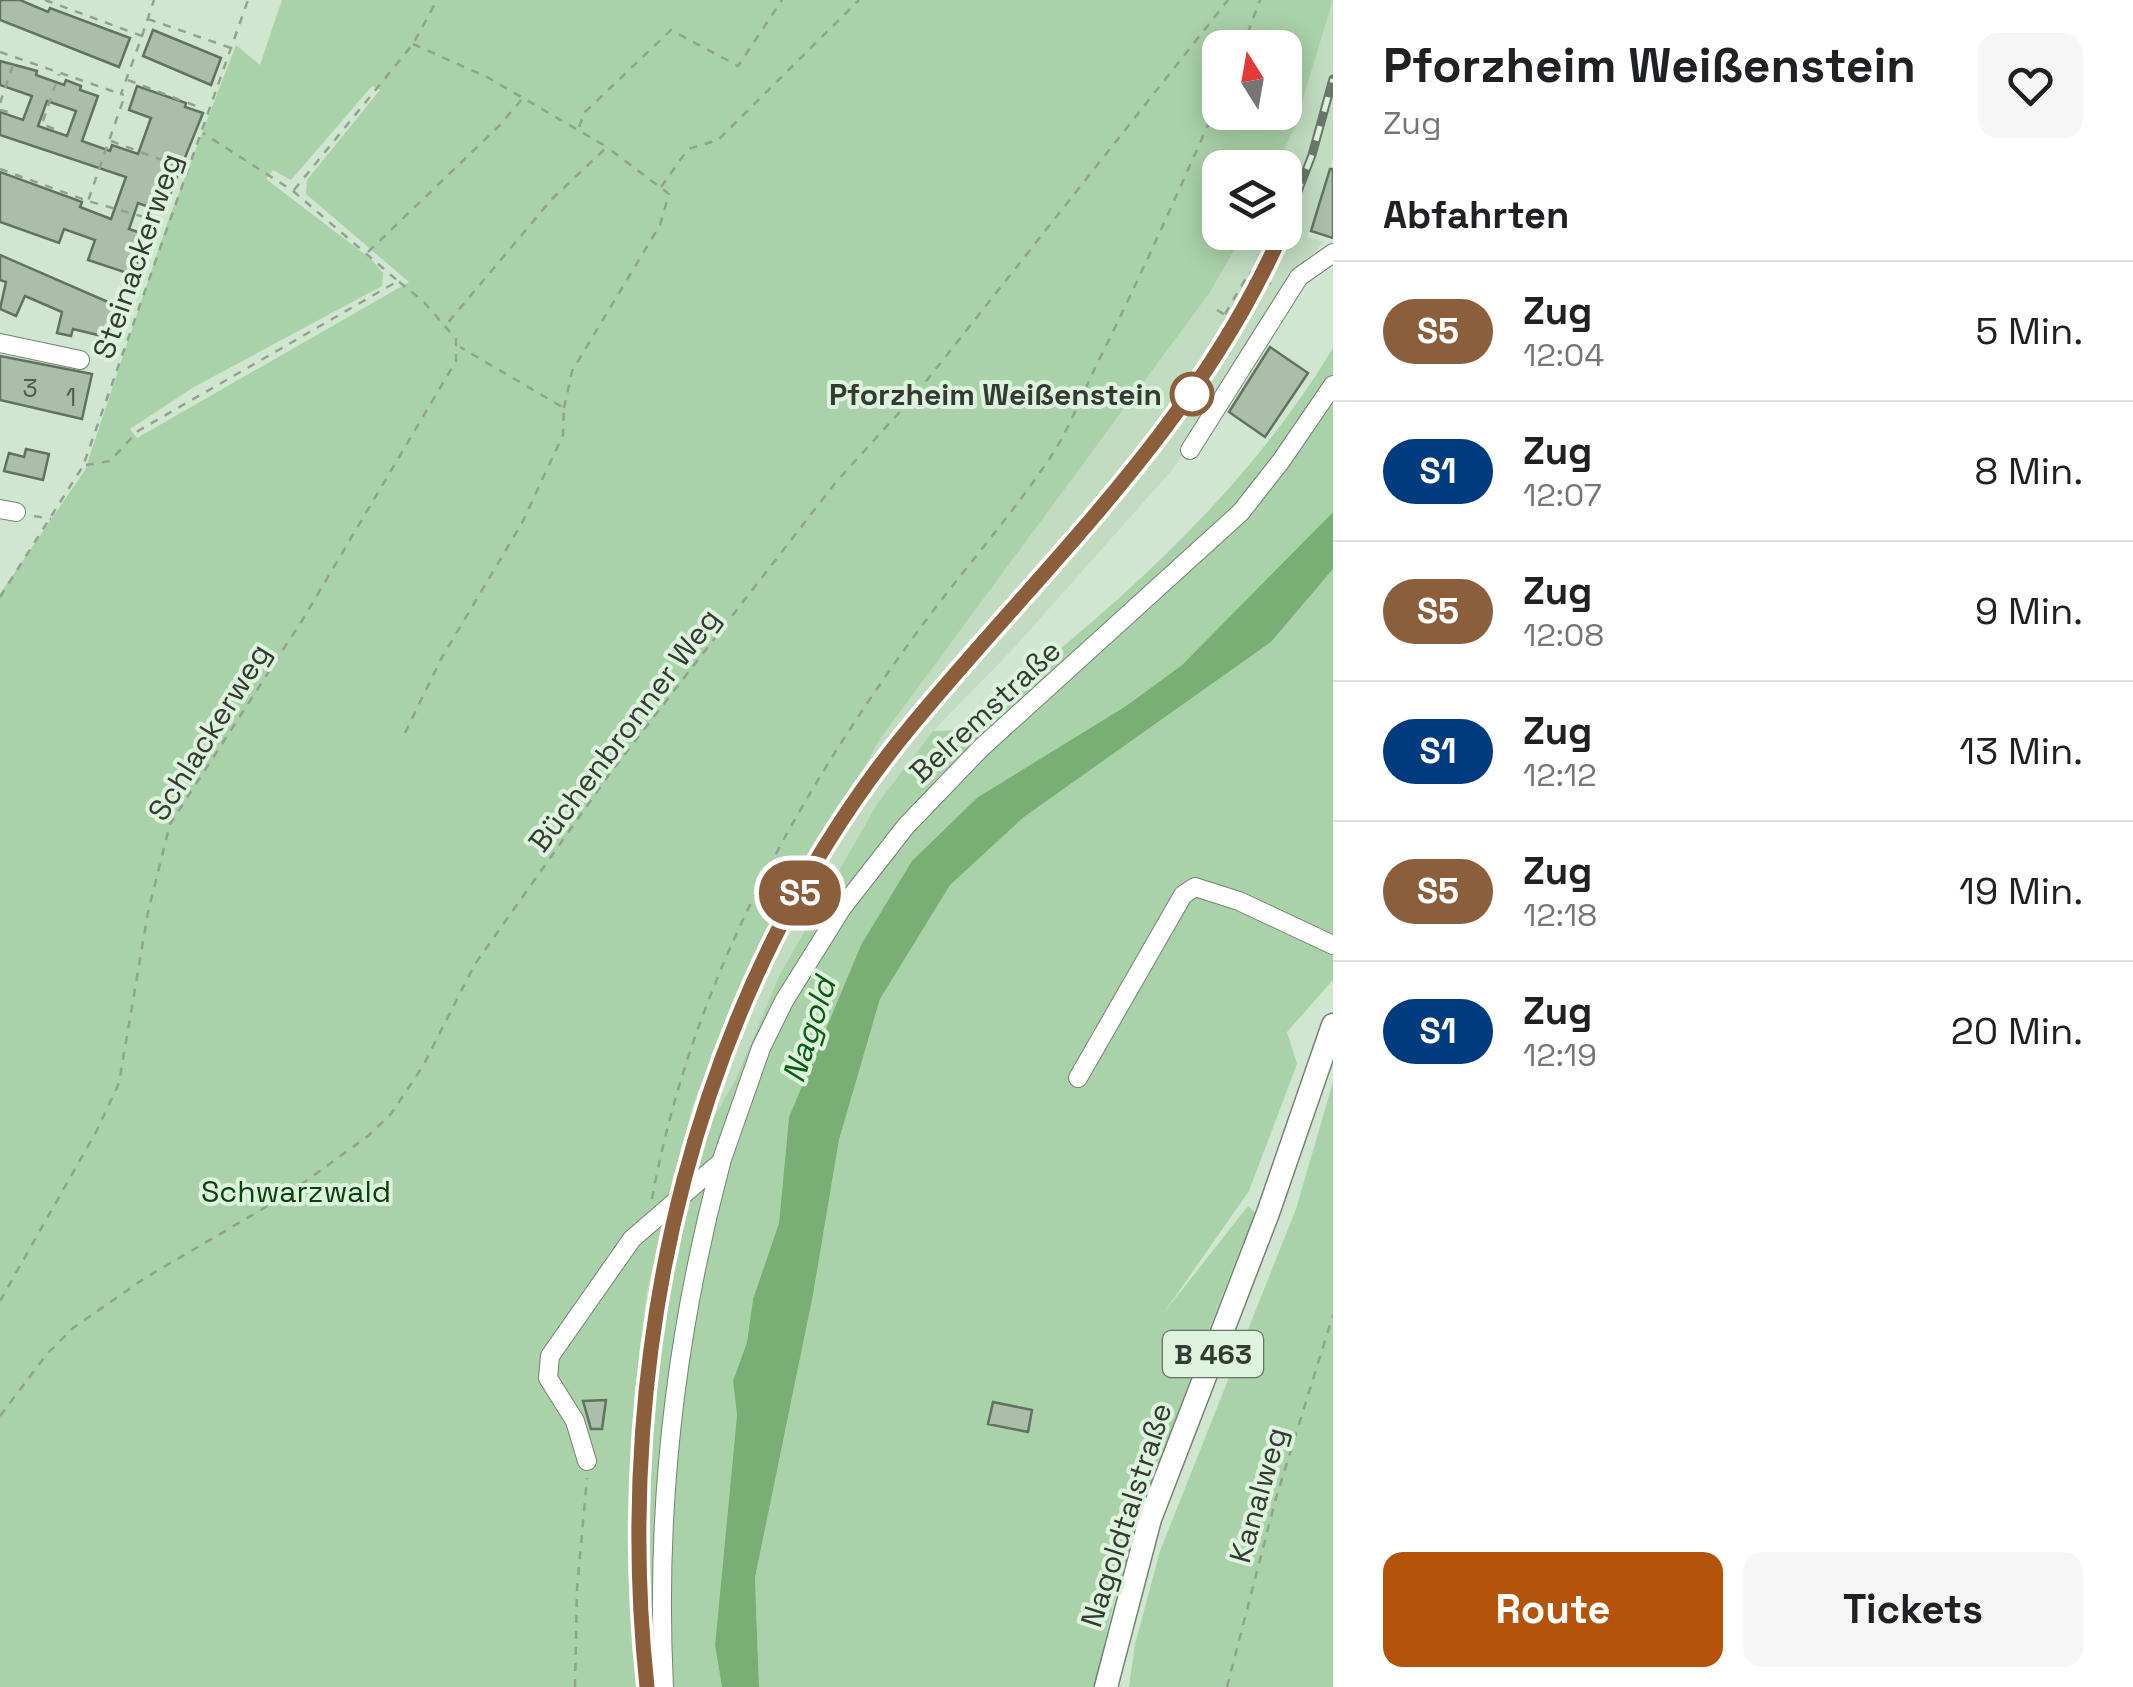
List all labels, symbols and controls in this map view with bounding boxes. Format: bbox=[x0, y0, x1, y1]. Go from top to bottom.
north arrow bbox=[1202, 30, 1302, 130]
map controls bbox=[1202, 30, 1302, 250]
button: heart bbox=[1978, 33, 2083, 138]
text: Pforzheim Weißenstein bbox=[1383, 35, 1916, 96]
text: Zug bbox=[1383, 103, 1441, 143]
street label: Steinackerweg bbox=[84, 148, 190, 364]
button: layers bbox=[1202, 150, 1302, 250]
text: Abfahrten bbox=[1383, 191, 1569, 239]
text: Zug bbox=[1523, 287, 1592, 335]
text: 5 Min. bbox=[1975, 307, 2083, 355]
text: S5 bbox=[1417, 309, 1459, 353]
text: 12:04 bbox=[1523, 335, 1604, 375]
house number: 3 bbox=[22, 372, 38, 404]
marker: Pforzheim Weißenstein bbox=[1171, 373, 1213, 415]
place label: Pforzheim Weißenstein bbox=[829, 375, 1162, 414]
house number: 1 bbox=[66, 381, 76, 413]
text: Zug bbox=[1523, 427, 1592, 475]
text: 8 Min. bbox=[1974, 447, 2083, 495]
text: S1 bbox=[1419, 449, 1457, 493]
text: 12:07 bbox=[1523, 475, 1602, 515]
text: Zug bbox=[1523, 567, 1592, 615]
text: 9 Min. bbox=[1975, 587, 2083, 635]
text: S5 bbox=[1417, 589, 1459, 633]
street label: Büchenbronner Weg bbox=[520, 600, 728, 860]
text: 12:08 bbox=[1523, 615, 1604, 655]
street label: Belremstraße bbox=[901, 631, 1069, 791]
street label: Schlackerweg bbox=[139, 636, 279, 828]
text: Zug bbox=[1523, 707, 1592, 755]
text: 13 Min. bbox=[1959, 727, 2083, 775]
text: S1 bbox=[1419, 729, 1457, 773]
text: 12:12 bbox=[1523, 755, 1596, 795]
text: Zug bbox=[1523, 847, 1592, 895]
line badge: S5 bbox=[755, 860, 845, 926]
text: 19 Min. bbox=[1959, 867, 2083, 915]
text: S5 bbox=[1417, 869, 1459, 913]
text: S5 bbox=[779, 871, 821, 915]
text: 12:18 bbox=[1523, 895, 1597, 935]
water label: Nagold bbox=[773, 969, 846, 1088]
text: Zug bbox=[1523, 987, 1592, 1035]
text: 20 Min. bbox=[1951, 1007, 2083, 1055]
text: S1 bbox=[1419, 1009, 1457, 1053]
text: 12:19 bbox=[1523, 1035, 1597, 1075]
park label: Schwarzwald bbox=[201, 1172, 391, 1211]
road number: B 463 bbox=[1163, 1331, 1263, 1377]
street label: Nagoldtalstraße bbox=[1071, 1398, 1181, 1632]
street label: Kanalweg bbox=[1220, 1423, 1296, 1567]
button: Route bbox=[1383, 1552, 1723, 1667]
button: Tickets bbox=[1743, 1552, 2083, 1667]

